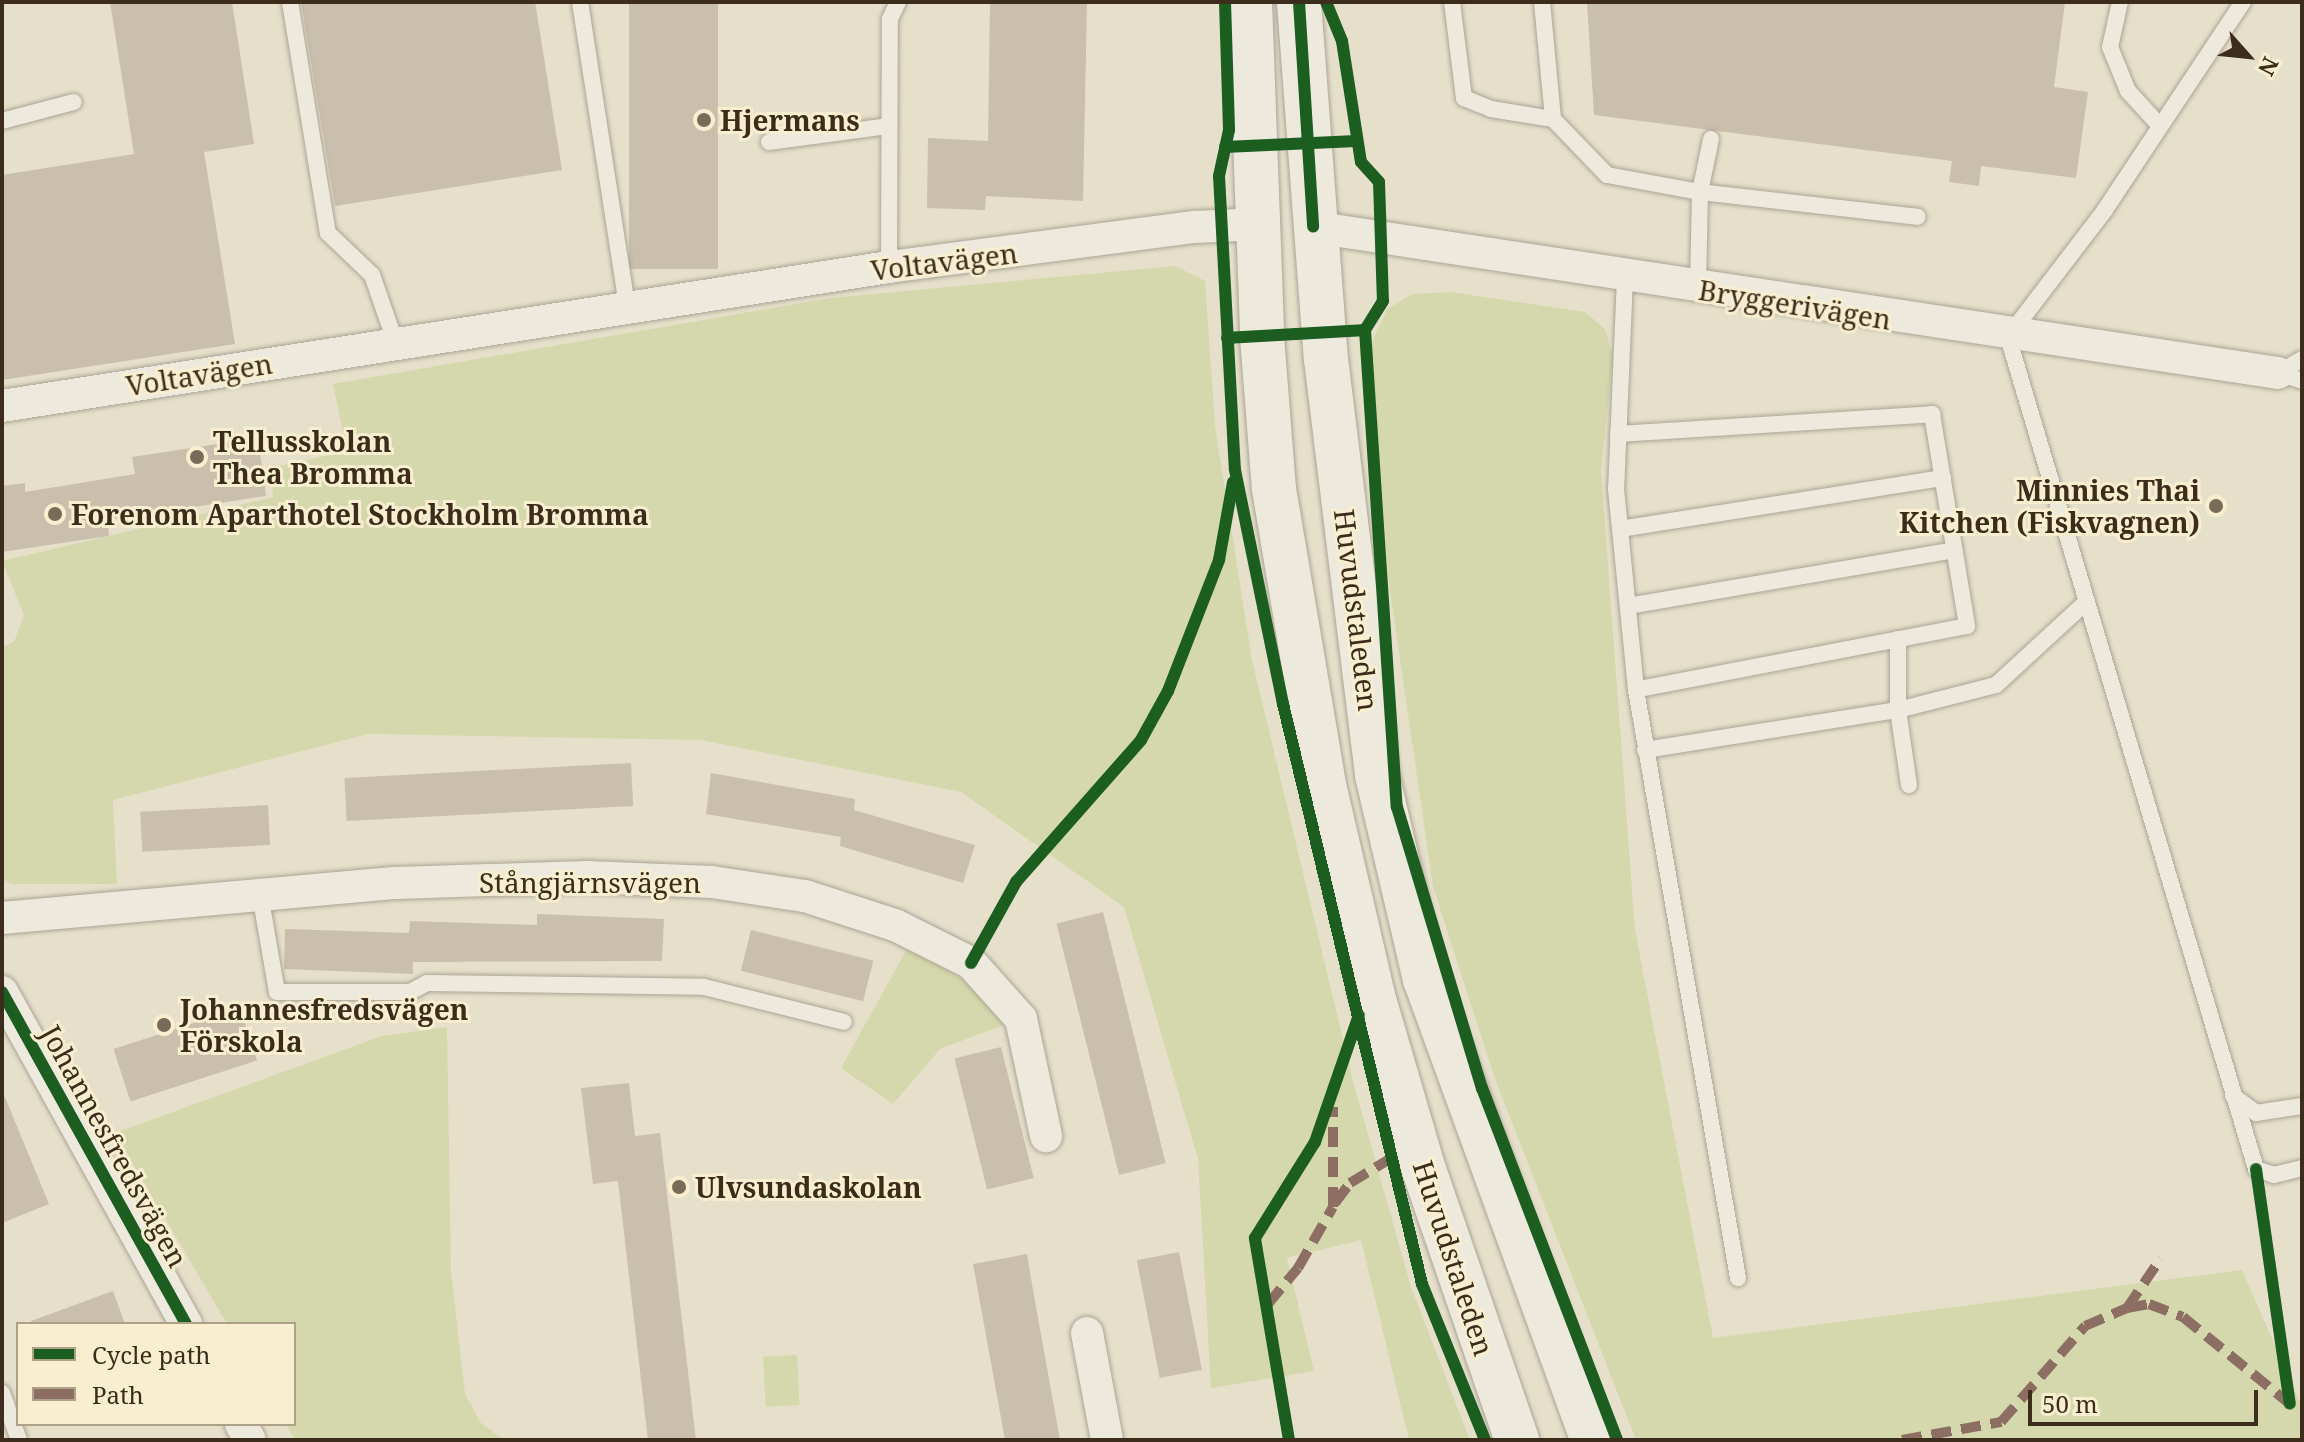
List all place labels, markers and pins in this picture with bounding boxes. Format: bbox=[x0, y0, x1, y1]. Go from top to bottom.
place label: Hjermans bbox=[720, 103, 860, 137]
marker: Hjermans bbox=[695, 111, 713, 129]
place label: Tellusskolan Thea Bromma bbox=[213, 424, 413, 490]
marker: Tellusskolan Thea Bromma bbox=[188, 448, 206, 466]
place label: Minnies Thai Kitchen (Fiskvagnen) bbox=[1899, 473, 2200, 539]
place label: Forenom Aparthotel Stockholm Bromma bbox=[71, 497, 649, 531]
marker: Minnies Thai Kitchen (Fiskvagnen) bbox=[2207, 497, 2225, 515]
marker: Forenom Aparthotel Stockholm Bromma bbox=[46, 505, 64, 523]
place label: Johannesfredsvägen Förskola bbox=[180, 992, 468, 1058]
marker: Johannesfredsvägen Förskola bbox=[155, 1016, 173, 1034]
place label: Ulvsundaskolan bbox=[695, 1170, 922, 1204]
marker: Ulvsundaskolan bbox=[670, 1178, 688, 1196]

